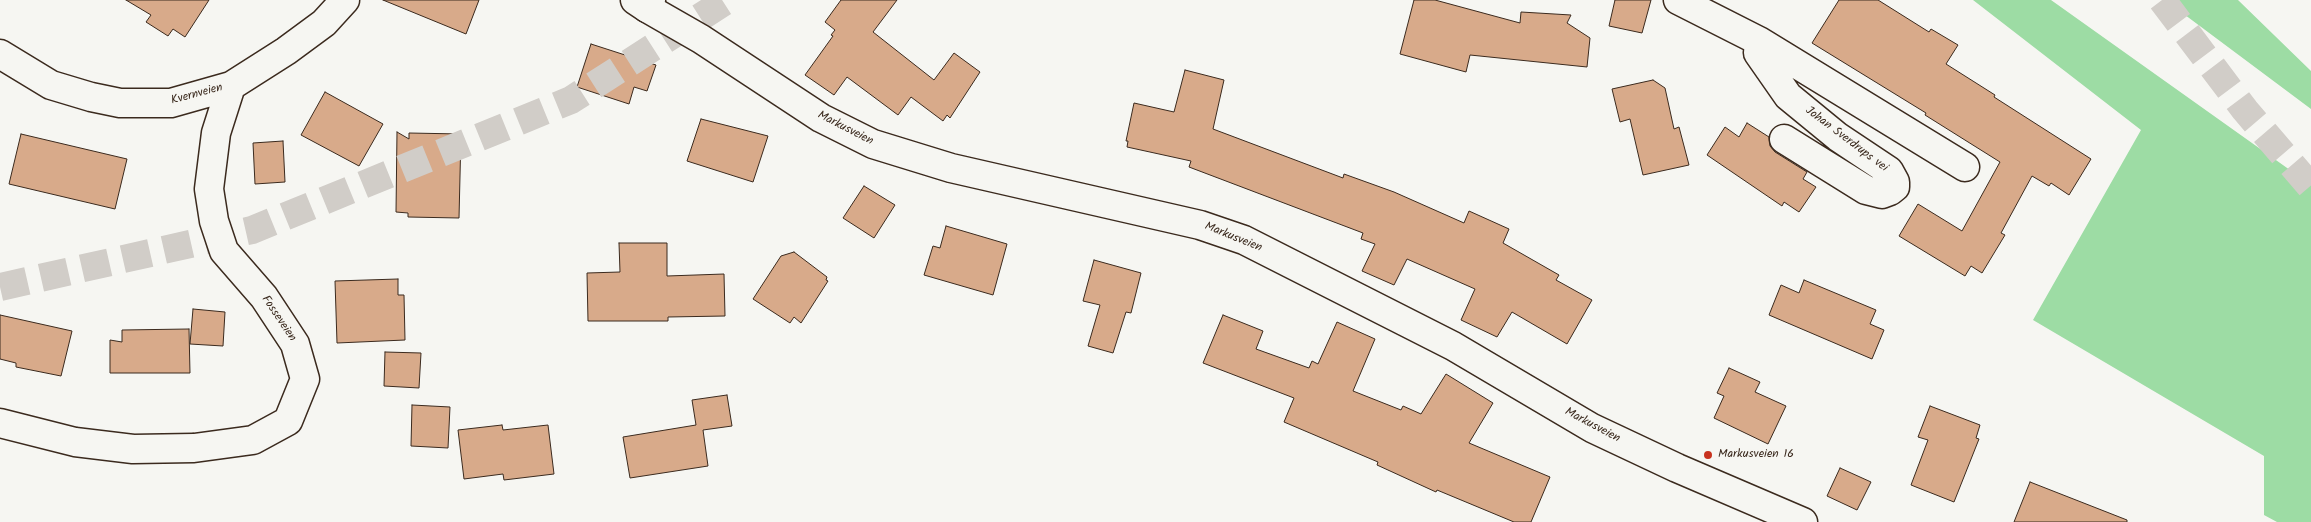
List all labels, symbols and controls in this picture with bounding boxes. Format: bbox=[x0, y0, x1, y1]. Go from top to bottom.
street label: Kvernveien bbox=[170, 81, 224, 109]
street label: Johan Sverdrups vei bbox=[1802, 104, 1890, 176]
street label: Markusveien bbox=[815, 109, 875, 149]
street label: Markusveien bbox=[1202, 220, 1264, 256]
street label: Fosseveien bbox=[257, 293, 299, 345]
street label: Markusveien bbox=[1562, 405, 1622, 447]
place label: Markusveien 16 bbox=[1718, 448, 1794, 462]
marker: Markusveien 16 bbox=[1702, 449, 1714, 461]

